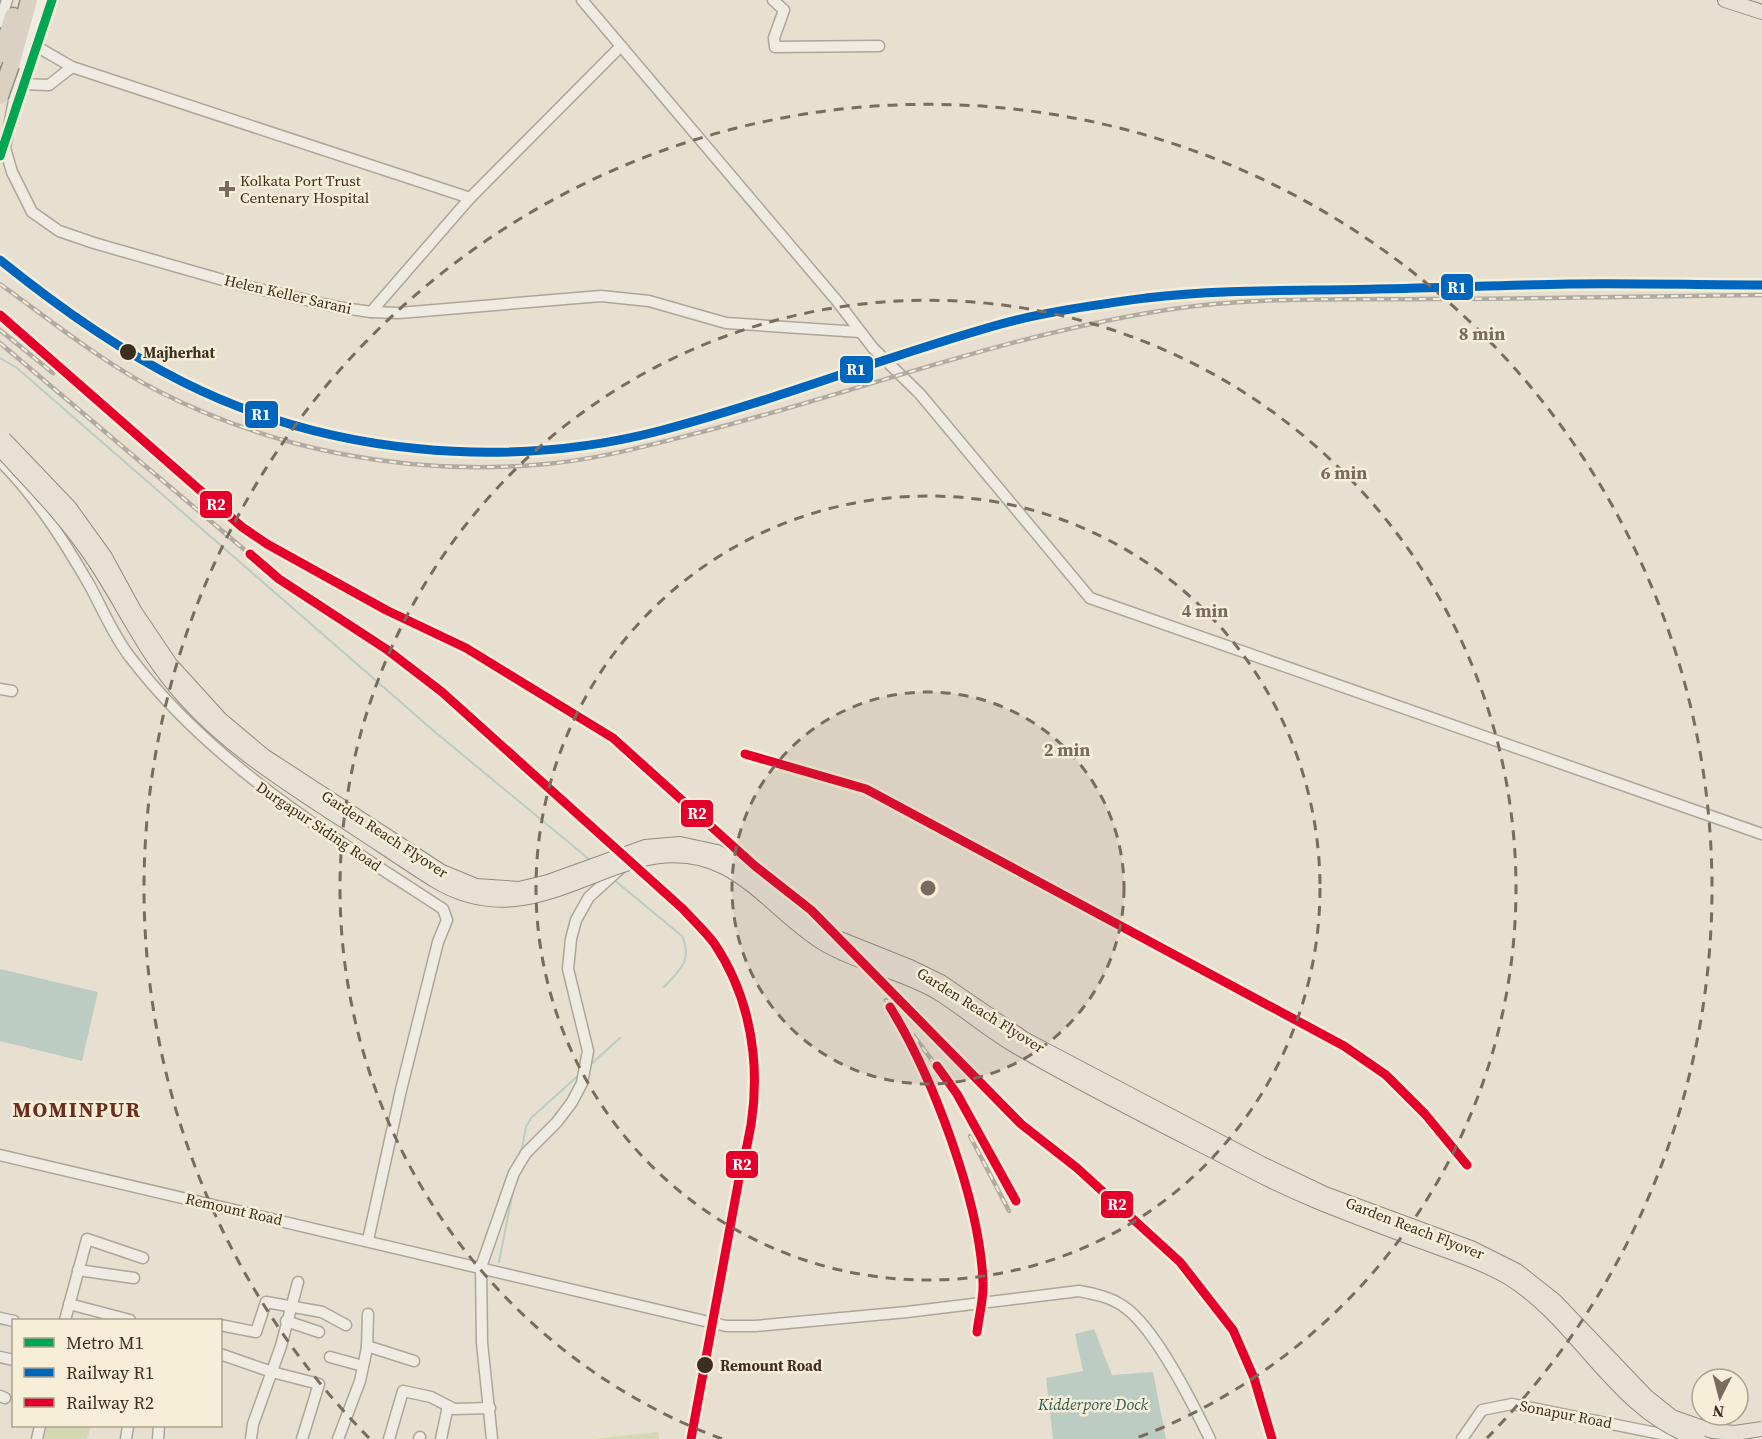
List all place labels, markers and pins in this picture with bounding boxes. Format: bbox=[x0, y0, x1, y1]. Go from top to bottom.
place label: Kolkata Port Trust Centenary Hospital bbox=[240, 170, 370, 208]
marker: Kolkata Port Trust Centenary Hospital bbox=[218, 180, 236, 198]
marker: Majherhat bbox=[118, 342, 138, 362]
place label: Majherhat bbox=[143, 342, 215, 363]
centre of rings bbox=[918, 878, 938, 898]
marker: Remount Road bbox=[695, 1355, 715, 1375]
place label: Remount Road bbox=[720, 1355, 822, 1376]

